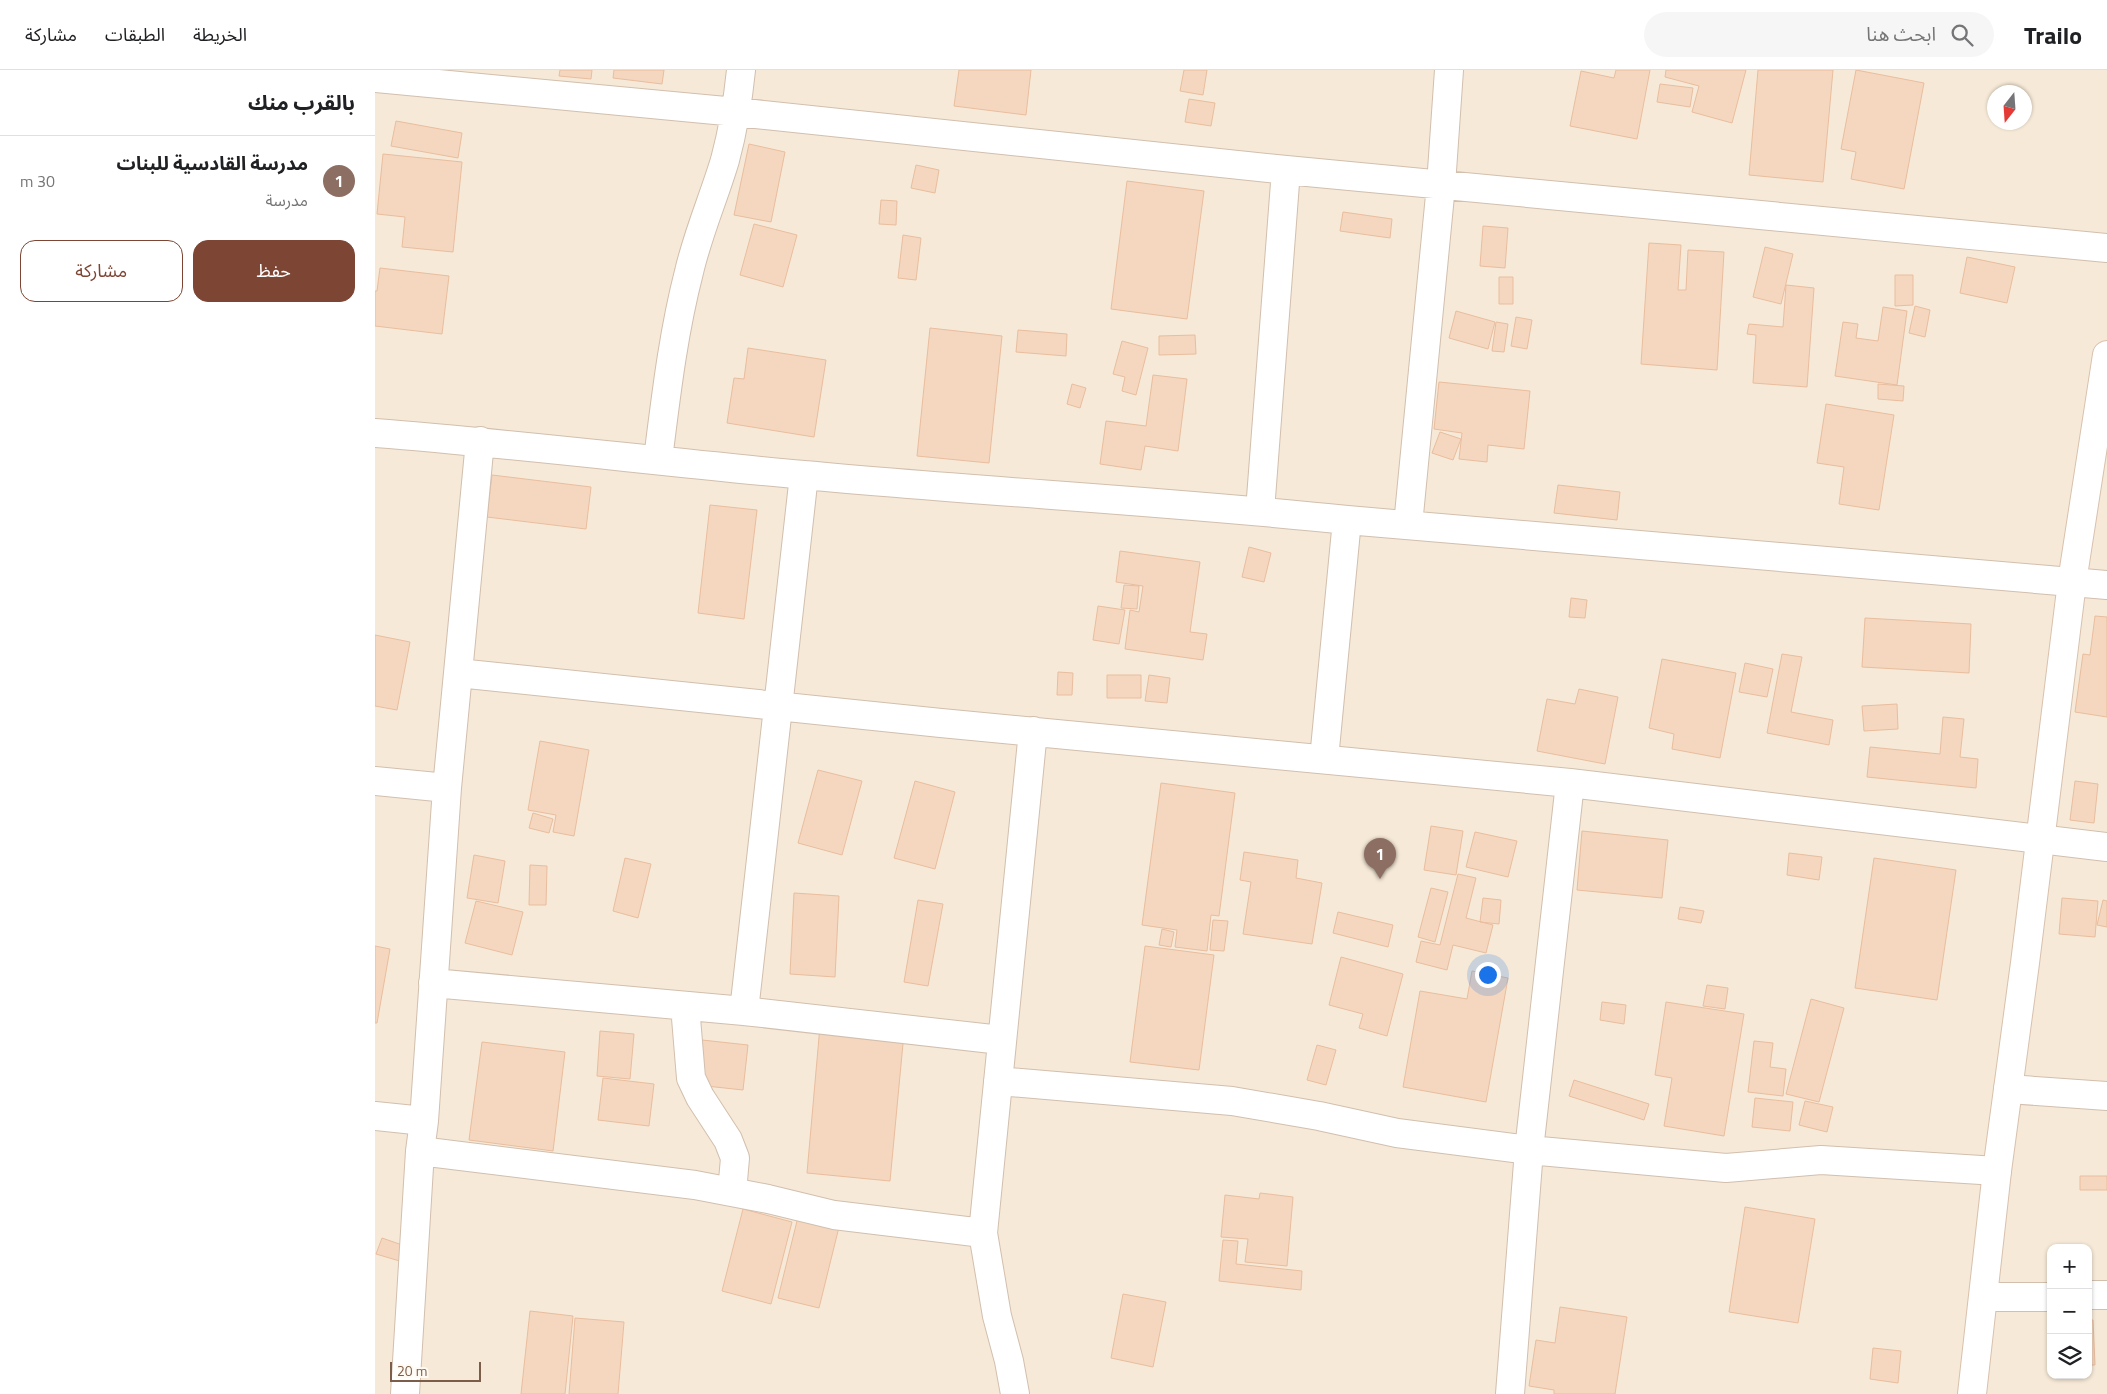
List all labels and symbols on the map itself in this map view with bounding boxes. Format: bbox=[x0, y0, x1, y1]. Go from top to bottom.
north arrow bbox=[1987, 85, 2032, 130]
pin: 1 bbox=[1364, 838, 1396, 879]
your location bbox=[1475, 962, 1501, 988]
scale bar bbox=[390, 1359, 481, 1382]

